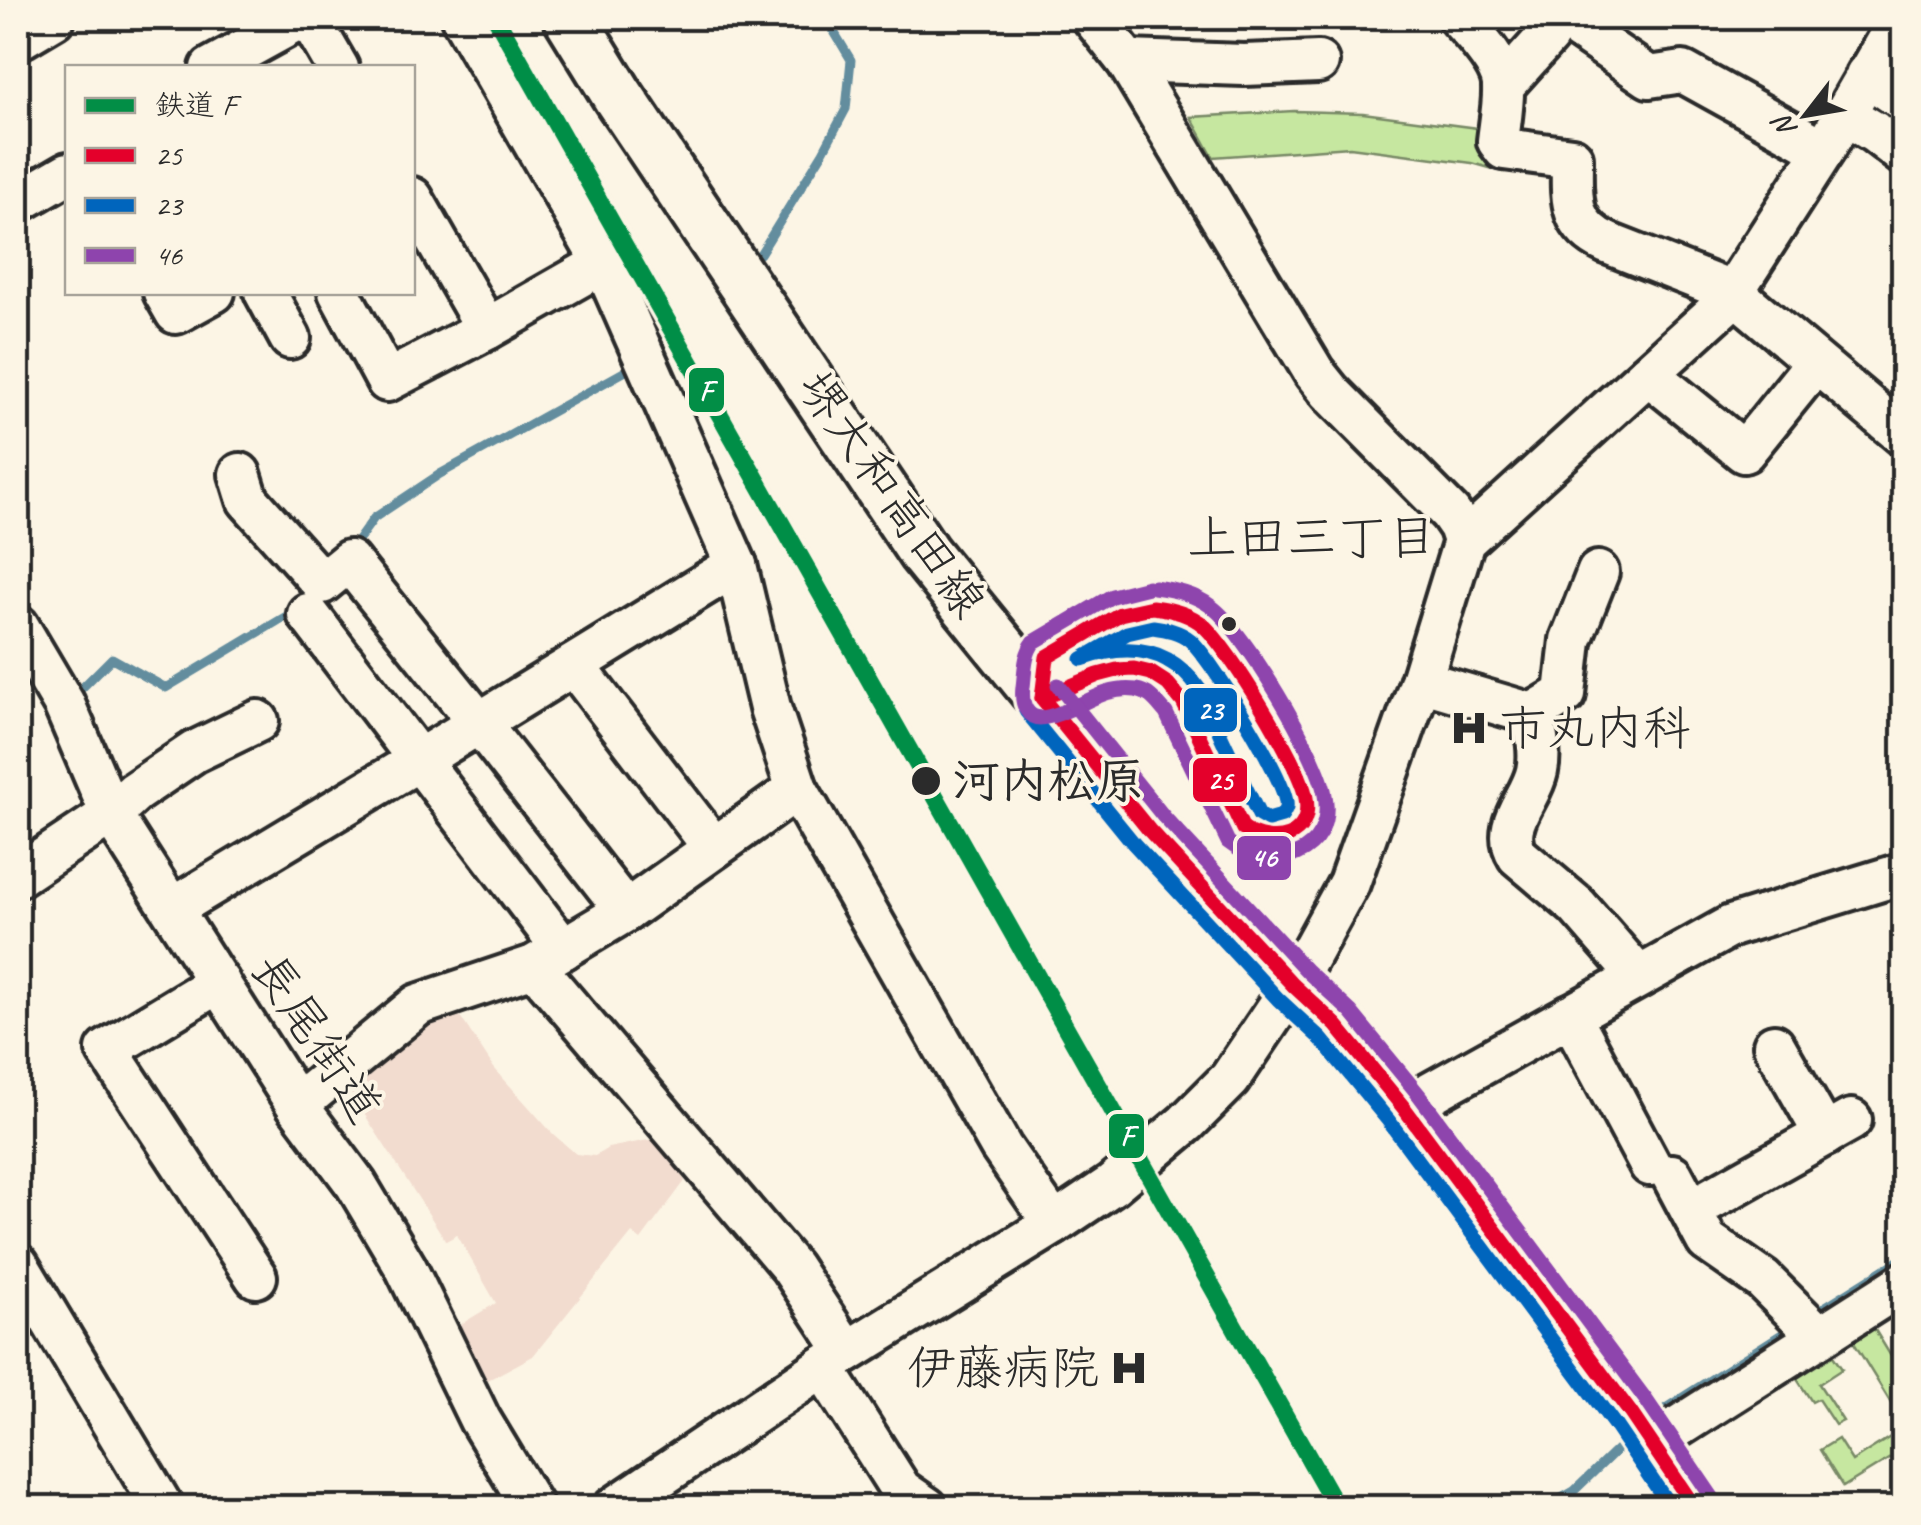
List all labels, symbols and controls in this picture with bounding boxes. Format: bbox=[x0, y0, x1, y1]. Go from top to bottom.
legend bbox=[65, 65, 415, 295]
north arrow bbox=[1756, 65, 1856, 165]
text: 鉄道 F bbox=[155, 86, 242, 124]
text: N bbox=[1763, 107, 1804, 144]
text: 25 bbox=[155, 136, 183, 174]
text: 23 bbox=[155, 186, 184, 224]
text: 46 bbox=[155, 236, 183, 274]
street label: 堺大和高田線 bbox=[785, 359, 999, 629]
line badge: F bbox=[687, 366, 726, 414]
text: F bbox=[699, 373, 718, 408]
district label: 上田三丁目 bbox=[1187, 506, 1437, 569]
unlabelled marker bbox=[1219, 614, 1239, 634]
line badge: 23 bbox=[1182, 686, 1239, 734]
text: 23 bbox=[1197, 693, 1225, 728]
place label: 市丸内科 bbox=[1499, 698, 1691, 758]
hospital icon: 市丸内科 bbox=[1448, 707, 1490, 749]
place label: 河内松原 bbox=[952, 751, 1144, 811]
line badge: 25 bbox=[1191, 756, 1249, 804]
text: 25 bbox=[1208, 763, 1235, 798]
marker: 河内松原 bbox=[909, 764, 943, 798]
line badge: 46 bbox=[1235, 834, 1293, 882]
text: 46 bbox=[1251, 840, 1279, 875]
street label: 長尾街道 bbox=[238, 942, 396, 1134]
line badge: F bbox=[1107, 1112, 1146, 1160]
text: F bbox=[1120, 1118, 1139, 1153]
place label: 伊藤病院 bbox=[907, 1338, 1099, 1398]
hospital icon: 伊藤病院 bbox=[1108, 1347, 1150, 1389]

